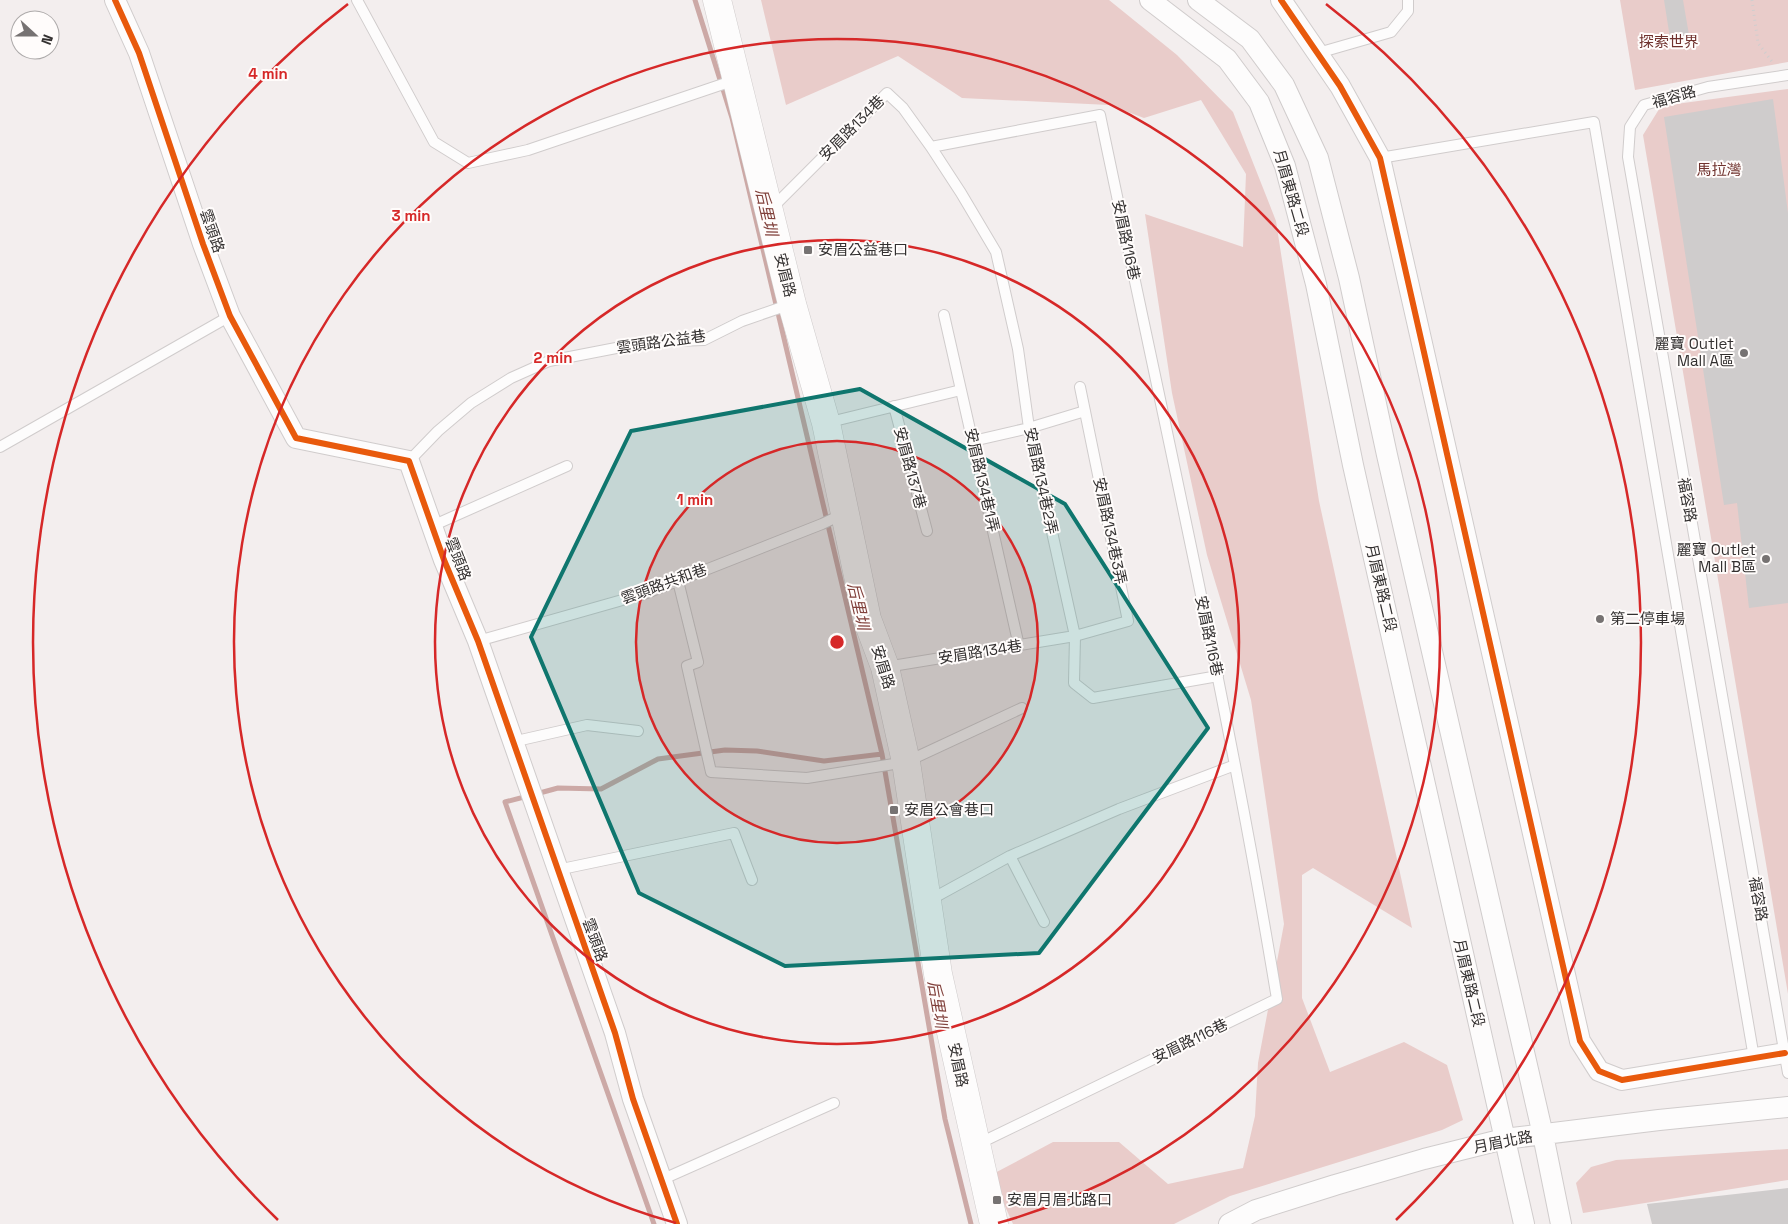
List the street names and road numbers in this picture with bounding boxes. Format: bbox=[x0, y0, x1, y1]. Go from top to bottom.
street label: 福容路 bbox=[1650, 81, 1698, 112]
street label: 安眉路134巷 bbox=[815, 91, 888, 164]
street label: 月眉東路二段 bbox=[1270, 147, 1313, 239]
street label: 安眉路116巷 bbox=[1109, 198, 1144, 282]
street label: 雲頭路 bbox=[196, 206, 229, 255]
street label: 安眉路 bbox=[771, 251, 800, 299]
street label: 雲頭路公益巷 bbox=[615, 326, 707, 357]
street label: 安眉路137巷 bbox=[890, 425, 931, 511]
street label: 安眉路134巷1弄 bbox=[961, 426, 1004, 534]
street label: 安眉路134巷2弄 bbox=[1021, 426, 1062, 536]
street label: 安眉路134巷3弄 bbox=[1090, 476, 1131, 586]
street label: 福容路 bbox=[1674, 476, 1701, 524]
street label: 雲頭路 bbox=[442, 534, 475, 583]
street label: 月眉東路二段 bbox=[1362, 542, 1401, 634]
street label: 雲頭路共和巷 bbox=[618, 559, 709, 608]
street label: 安眉路116巷 bbox=[1192, 594, 1227, 678]
street label: 安眉路134巷 bbox=[937, 635, 1023, 668]
street label: 安眉路 bbox=[868, 643, 899, 691]
street label: 福容路 bbox=[1745, 875, 1772, 923]
street label: 雲頭路 bbox=[579, 915, 612, 964]
street label: 月眉東路二段 bbox=[1450, 937, 1489, 1029]
street label: 安眉路116巷 bbox=[1149, 1014, 1231, 1067]
street label: 安眉路 bbox=[945, 1041, 972, 1089]
street label: 月眉北路 bbox=[1472, 1126, 1534, 1157]

